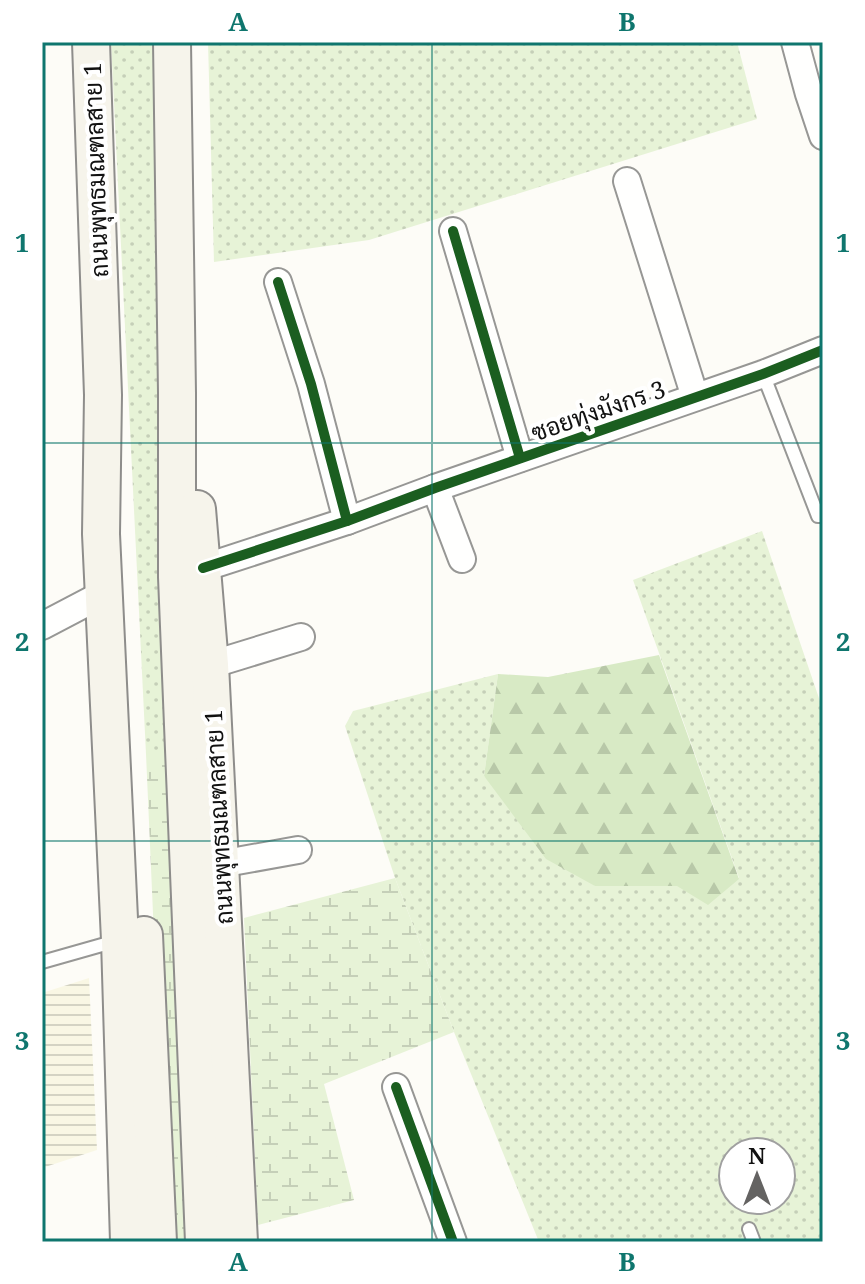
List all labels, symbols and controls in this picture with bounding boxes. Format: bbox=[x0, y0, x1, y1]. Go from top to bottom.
text: A bbox=[228, 3, 248, 39]
text: B bbox=[618, 3, 636, 39]
street label: ถนนพุทธมณฑลสาย 1 bbox=[75, 62, 116, 278]
text: 1 bbox=[15, 224, 29, 260]
text: 1 bbox=[836, 224, 850, 260]
street label: ซอยทุ่งมังกร 3 bbox=[526, 372, 670, 449]
text: 2 bbox=[15, 623, 29, 659]
text: 2 bbox=[836, 623, 850, 659]
street label: ถนนพุทธมณฑลสาย 1 bbox=[196, 709, 241, 925]
text: 3 bbox=[15, 1022, 29, 1058]
text: 3 bbox=[836, 1022, 850, 1058]
north arrow bbox=[717, 1136, 797, 1216]
text: N bbox=[748, 1140, 766, 1170]
text: A bbox=[228, 1243, 248, 1279]
text: B bbox=[618, 1243, 636, 1279]

